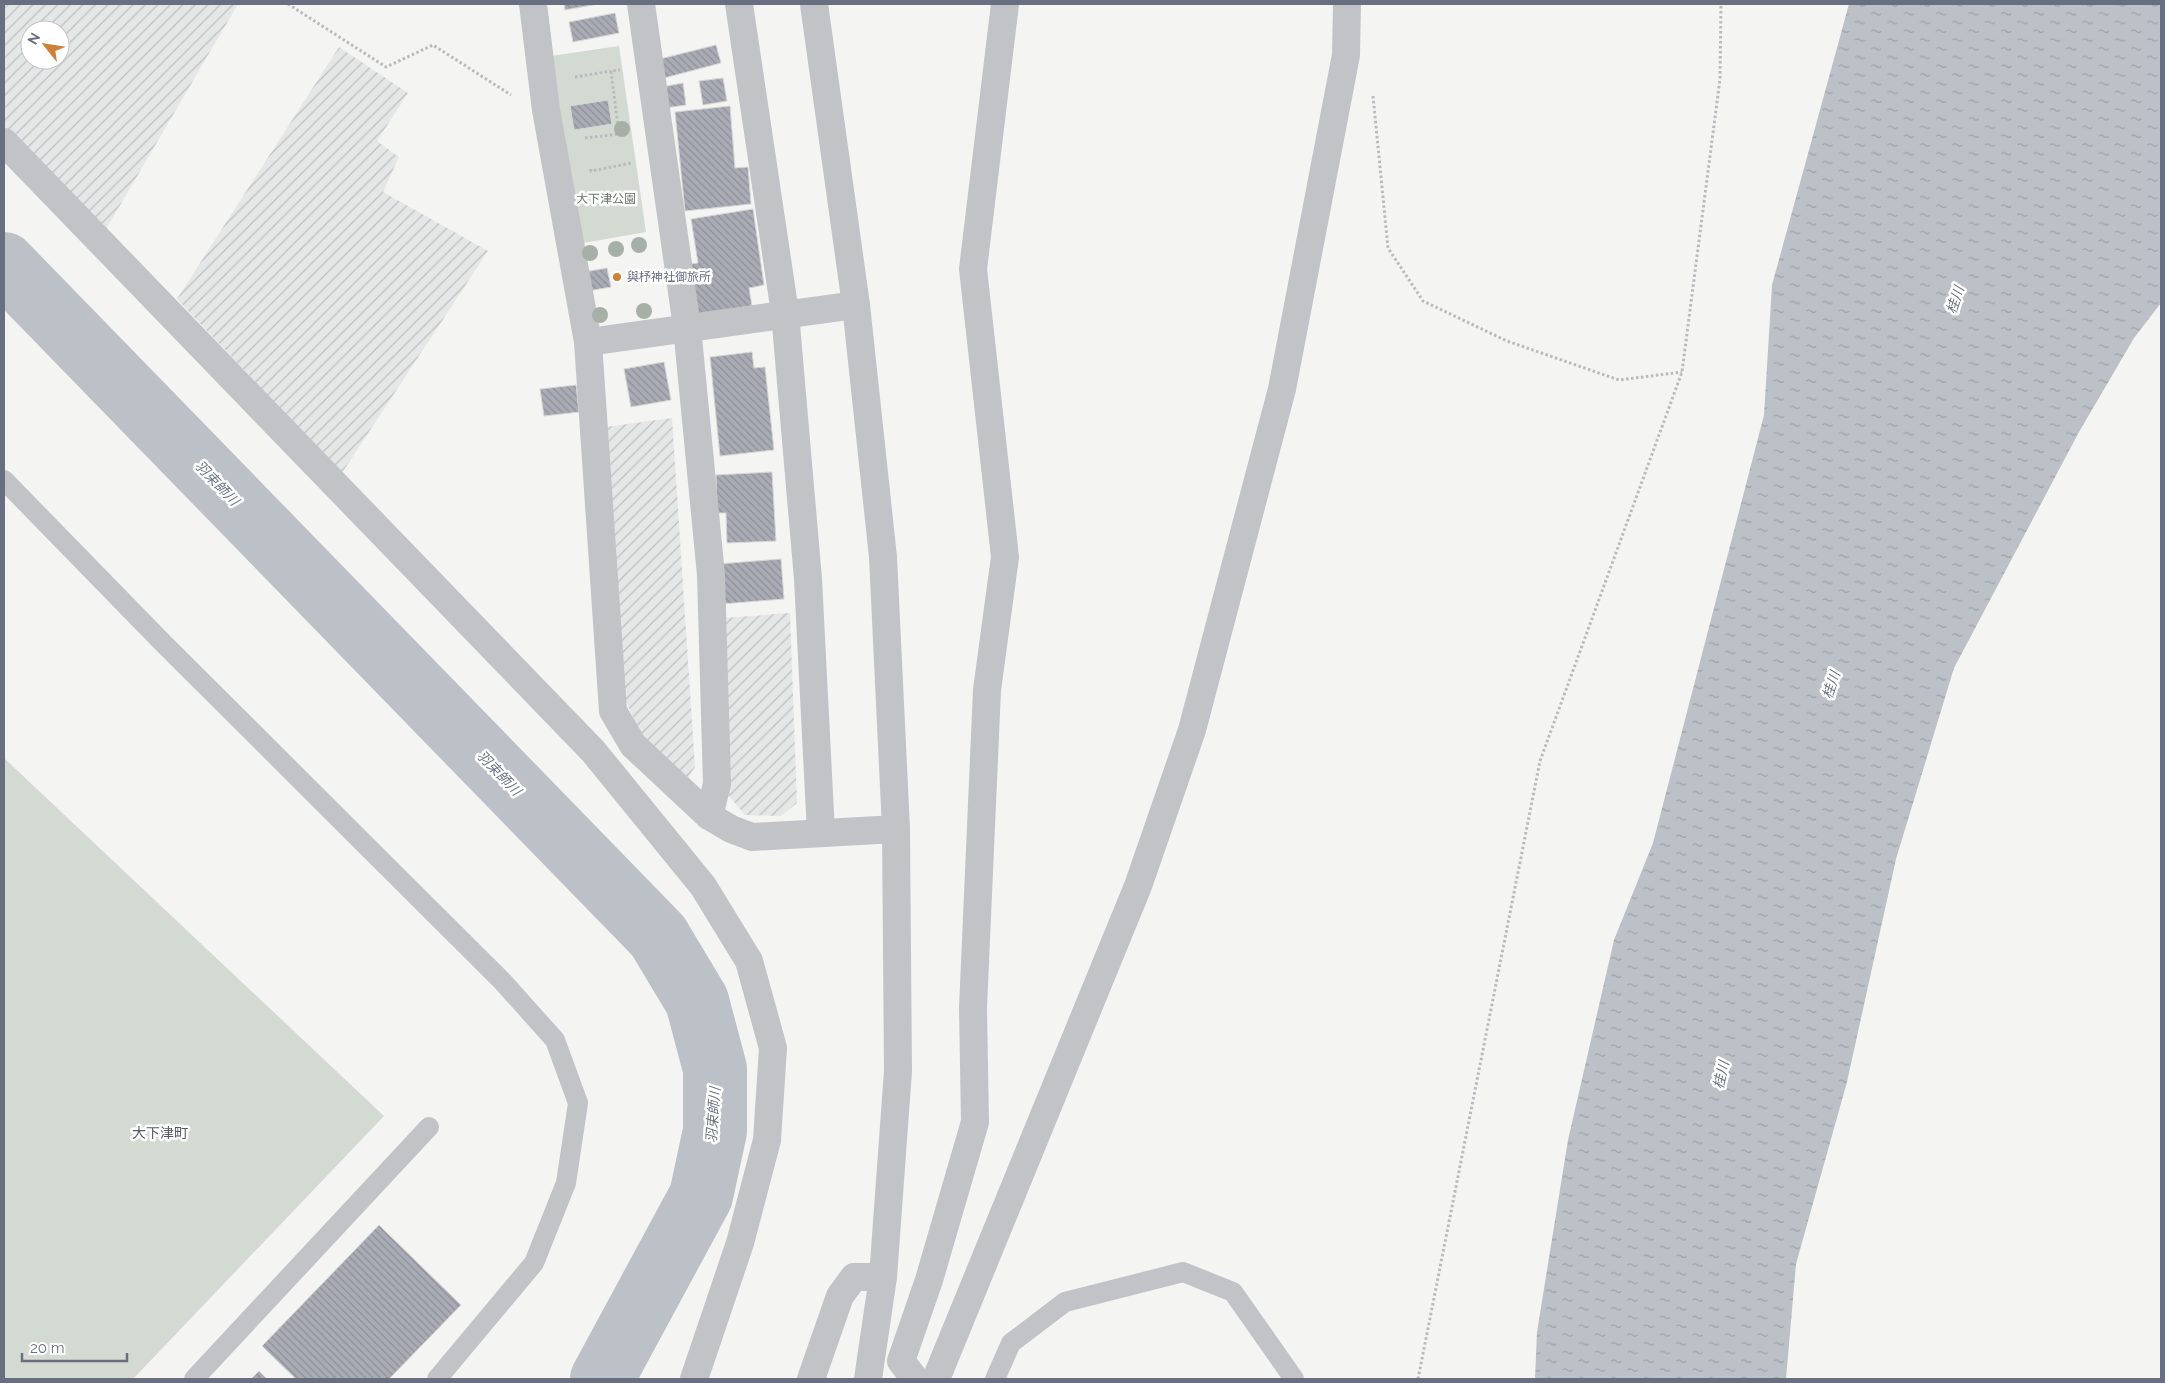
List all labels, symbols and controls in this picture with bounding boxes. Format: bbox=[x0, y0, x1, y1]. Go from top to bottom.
north arrow bbox=[20, 20, 70, 70]
text: N bbox=[24, 30, 43, 47]
park label: 大下津公園 bbox=[576, 192, 636, 206]
place label: 與杼神社御旅所 bbox=[627, 270, 711, 284]
marker: 與杼神社御旅所 bbox=[611, 271, 623, 283]
water label: 桂川 bbox=[1943, 282, 1968, 316]
water label: 羽束師川 bbox=[192, 457, 244, 510]
water label: 桂川 bbox=[1819, 667, 1844, 701]
water label: 羽束師川 bbox=[474, 747, 526, 800]
water label: 桂川 bbox=[1710, 1058, 1732, 1090]
water label: 羽束師川 bbox=[703, 1085, 723, 1143]
district label: 大下津町 bbox=[132, 1125, 188, 1141]
scale bar bbox=[22, 1330, 128, 1362]
text: 20 m bbox=[30, 1339, 65, 1357]

